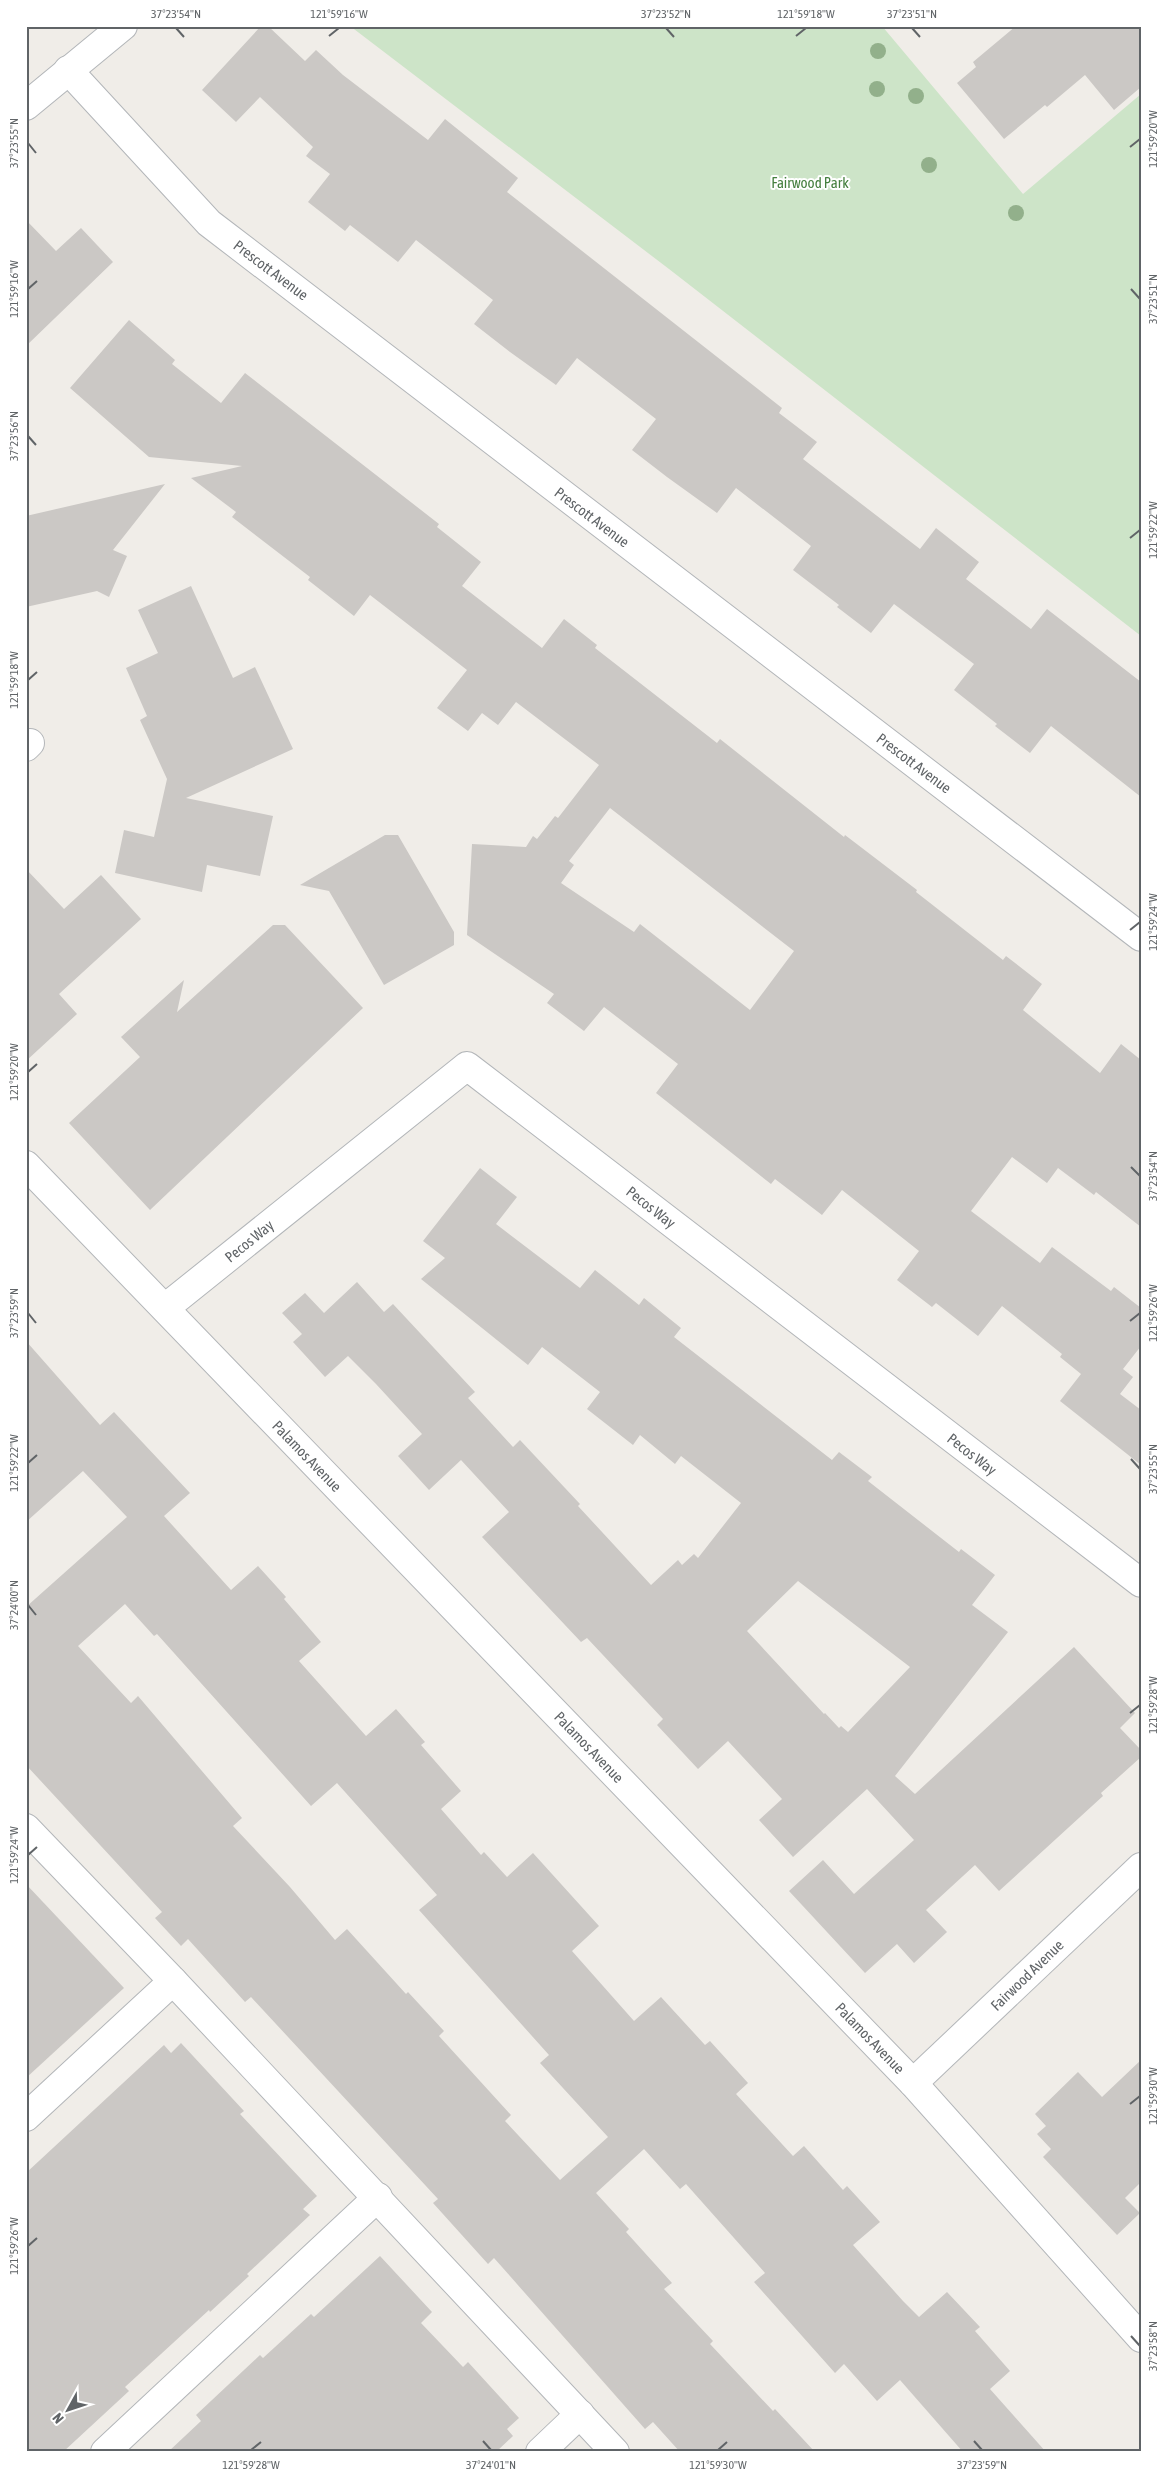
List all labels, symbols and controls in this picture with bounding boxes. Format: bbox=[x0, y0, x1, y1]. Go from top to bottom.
text: 37°23'54"N bbox=[151, 7, 201, 21]
text: 121°59'16"W bbox=[310, 7, 368, 21]
text: 37°23'52"N bbox=[641, 7, 691, 21]
text: 121°59'18"W bbox=[777, 7, 835, 21]
text: 37°23'51"N bbox=[887, 7, 937, 21]
text: 121°59'20"W bbox=[1146, 110, 1160, 168]
text: 37°23'55"N bbox=[7, 118, 21, 168]
park label: Fairwood Park bbox=[771, 174, 849, 191]
street label: Prescott Avenue bbox=[230, 237, 312, 304]
text: 121°59'16"W bbox=[7, 260, 21, 318]
text: 37°23'51"N bbox=[1146, 274, 1160, 324]
text: 37°23'56"N bbox=[7, 411, 21, 461]
street label: Prescott Avenue bbox=[551, 484, 633, 551]
text: 121°59'22"W bbox=[1146, 501, 1160, 559]
text: 121°59'18"W bbox=[7, 651, 21, 709]
street label: Prescott Avenue bbox=[873, 730, 955, 797]
text: 121°59'24"W bbox=[1146, 893, 1160, 951]
text: 121°59'20"W bbox=[7, 1043, 21, 1101]
text: 37°23'54"N bbox=[1146, 1151, 1160, 1201]
street label: Pecos Way bbox=[623, 1183, 679, 1231]
street label: Pecos Way bbox=[221, 1216, 277, 1266]
text: 121°59'26"W bbox=[1146, 1284, 1160, 1342]
text: 37°23'59"N bbox=[7, 1288, 21, 1338]
street label: Palamos Avenue bbox=[269, 1417, 345, 1495]
street label: Pecos Way bbox=[944, 1430, 1000, 1478]
text: 121°59'22"W bbox=[7, 1434, 21, 1492]
text: 37°23'55"N bbox=[1146, 1444, 1160, 1494]
text: 37°24'00"N bbox=[7, 1580, 21, 1630]
text: 121°59'28"W bbox=[1146, 1676, 1160, 1734]
street label: Palamos Avenue bbox=[551, 1708, 627, 1786]
text: 121°59'24"W bbox=[7, 1826, 21, 1884]
street label: Fairwood Avenue bbox=[987, 1936, 1067, 2014]
street label: Palamos Avenue bbox=[832, 1999, 908, 2077]
text: 121°59'30"W bbox=[1146, 2067, 1160, 2125]
text: 121°59'26"W bbox=[7, 2217, 21, 2275]
text: 37°23'58"N bbox=[1146, 2321, 1160, 2371]
north arrow bbox=[42, 2386, 92, 2436]
text: N bbox=[49, 2410, 67, 2427]
text: 121°59'28"W bbox=[222, 2458, 280, 2472]
text: 37°24'01"N bbox=[466, 2458, 516, 2472]
text: 121°59'30"W bbox=[689, 2458, 747, 2472]
text: 37°23'59"N bbox=[957, 2458, 1007, 2472]

